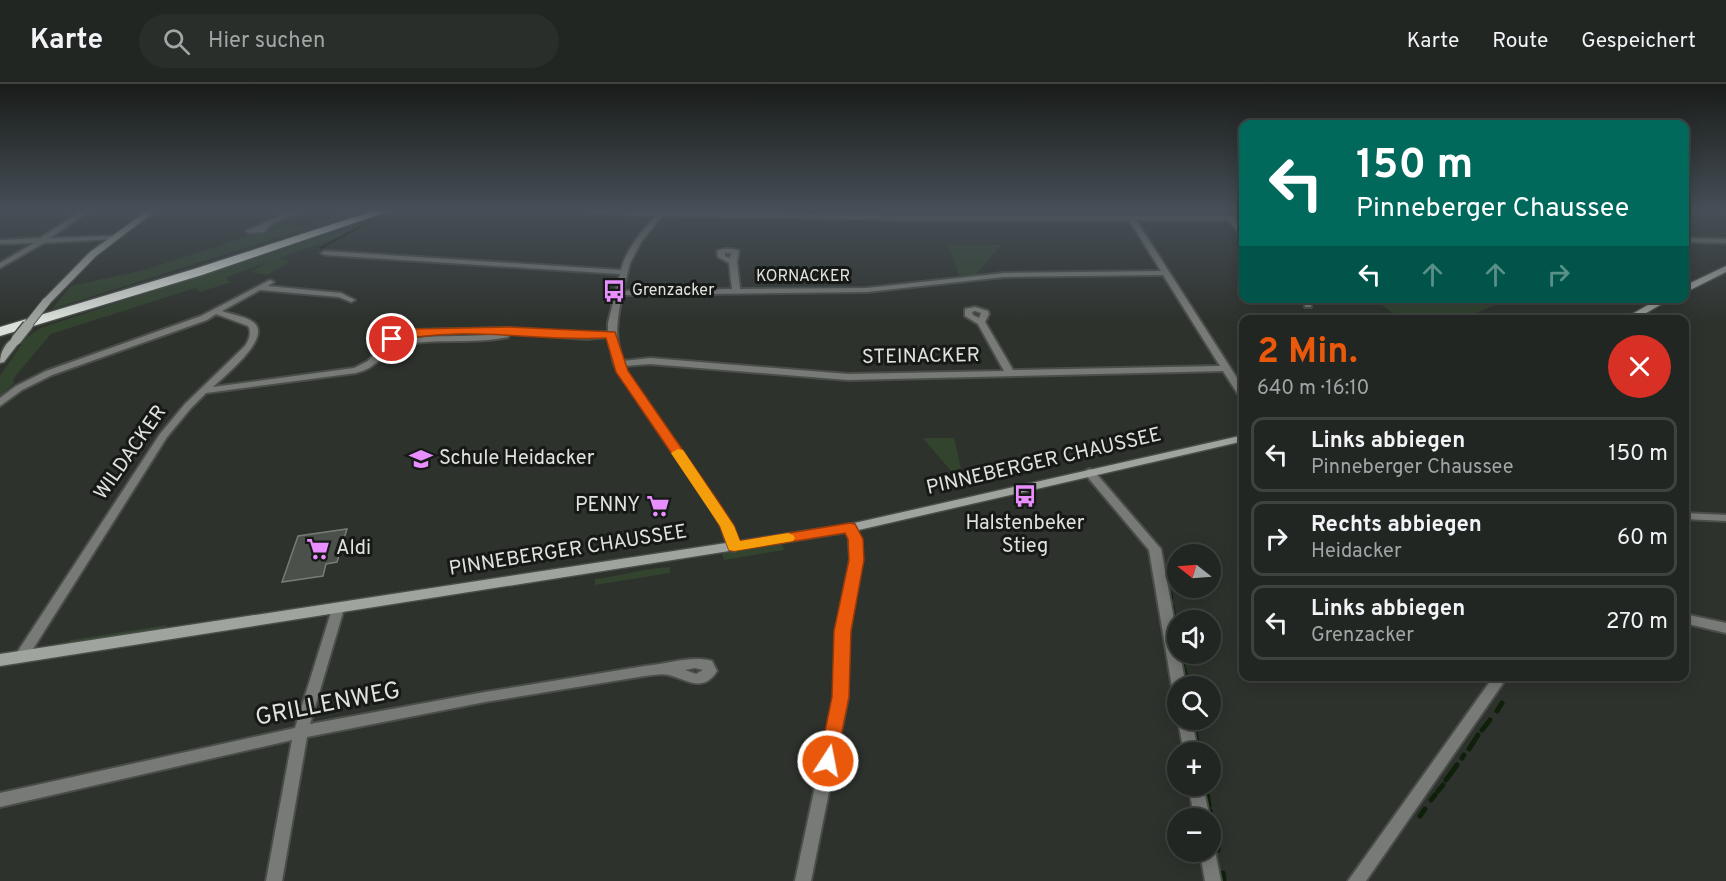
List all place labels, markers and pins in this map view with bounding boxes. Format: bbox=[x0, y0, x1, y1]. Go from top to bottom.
bus stop icon: Grenzacker bbox=[601, 278, 627, 304]
place label: Grenzacker bbox=[632, 281, 714, 301]
pin bbox=[366, 313, 417, 364]
school or university icon: Schule Heidacker bbox=[408, 446, 434, 472]
place label: Schule Heidacker bbox=[439, 446, 595, 472]
bus stop icon: Halstenbeker Stieg bbox=[1012, 483, 1038, 509]
place label: PENNY bbox=[575, 493, 640, 519]
supermarket icon: PENNY bbox=[645, 493, 671, 519]
place label: Halstenbeker Stieg bbox=[966, 511, 1085, 560]
supermarket icon: Aldi bbox=[305, 536, 331, 562]
place label: Aldi bbox=[336, 536, 371, 562]

